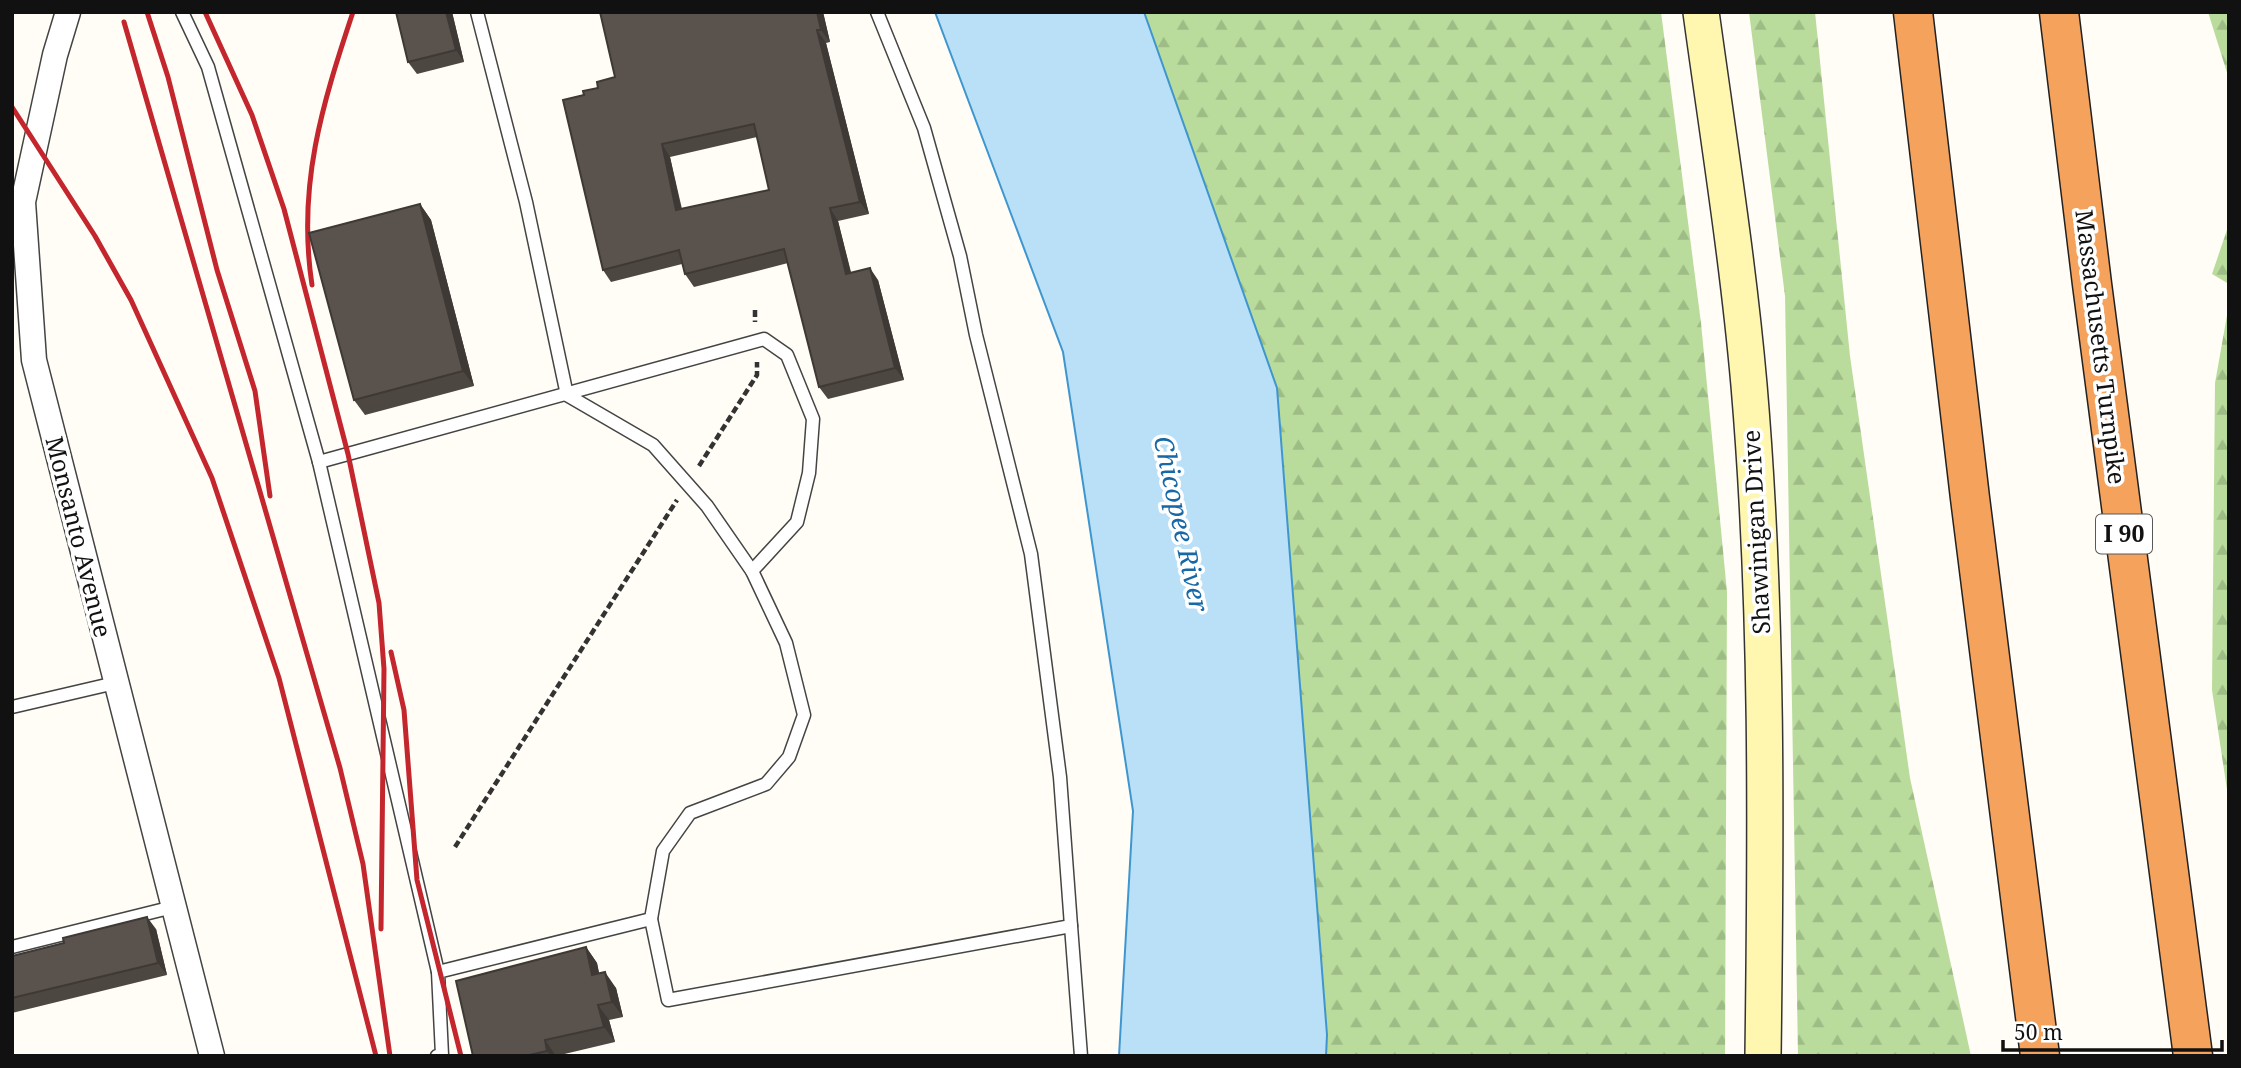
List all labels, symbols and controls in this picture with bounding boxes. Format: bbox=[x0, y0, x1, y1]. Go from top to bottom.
street label: Massachusetts Turnpike bbox=[2068, 208, 2135, 486]
street label: Shawinigan Drive bbox=[1734, 429, 1777, 635]
street label: Monsanto Avenue bbox=[39, 433, 120, 641]
water label: Chicopee River bbox=[1146, 433, 1218, 616]
road number: I 90 bbox=[2096, 514, 2152, 554]
scale bar bbox=[2003, 1009, 2222, 1052]
text: 50 m bbox=[2014, 1018, 2063, 1046]

